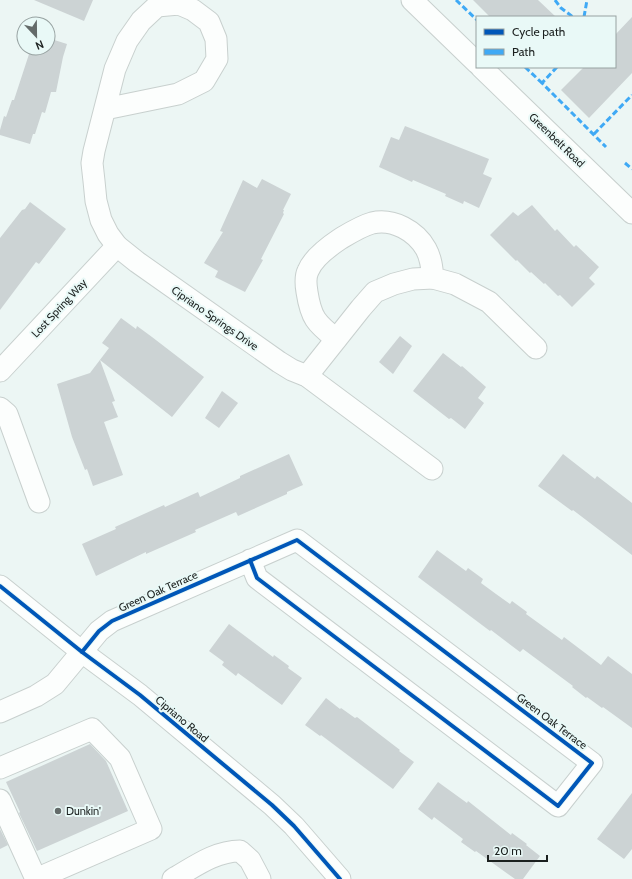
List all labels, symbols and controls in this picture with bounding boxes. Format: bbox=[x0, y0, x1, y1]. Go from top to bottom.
north arrow bbox=[16, 16, 56, 56]
legend bbox=[476, 16, 616, 68]
text: Cycle path bbox=[512, 24, 565, 39]
text: N bbox=[34, 37, 46, 53]
text: Path bbox=[512, 44, 535, 59]
street label: Greenbelt Road bbox=[526, 110, 588, 170]
street label: Lost Spring Way bbox=[28, 275, 90, 340]
street label: Cipriano Springs Drive bbox=[169, 283, 261, 353]
street label: Green Oak Terrace bbox=[116, 567, 200, 615]
street label: Green Oak Terrace bbox=[514, 690, 590, 752]
street label: Cipriano Road bbox=[153, 693, 211, 745]
place label: Dunkin' bbox=[66, 804, 101, 818]
marker: Dunkin' bbox=[53, 806, 63, 816]
scale bar bbox=[488, 837, 547, 863]
text: 20 m bbox=[494, 843, 522, 858]

